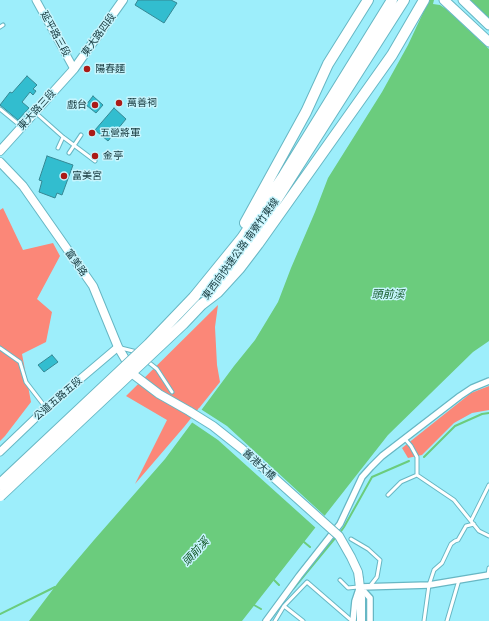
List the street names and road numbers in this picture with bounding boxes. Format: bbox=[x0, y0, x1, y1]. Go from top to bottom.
street label: 延平路三段 bbox=[38, 9, 72, 59]
street label: 東大路四段 bbox=[79, 11, 119, 59]
street label: 東大路三段 bbox=[16, 87, 58, 133]
street label: 東西向快速公路 南寮竹東線 bbox=[200, 196, 282, 302]
street label: 富美路 bbox=[62, 247, 90, 279]
street label: 公道五路五段 bbox=[31, 375, 85, 423]
street label: 舊港大橋 bbox=[240, 447, 278, 483]

